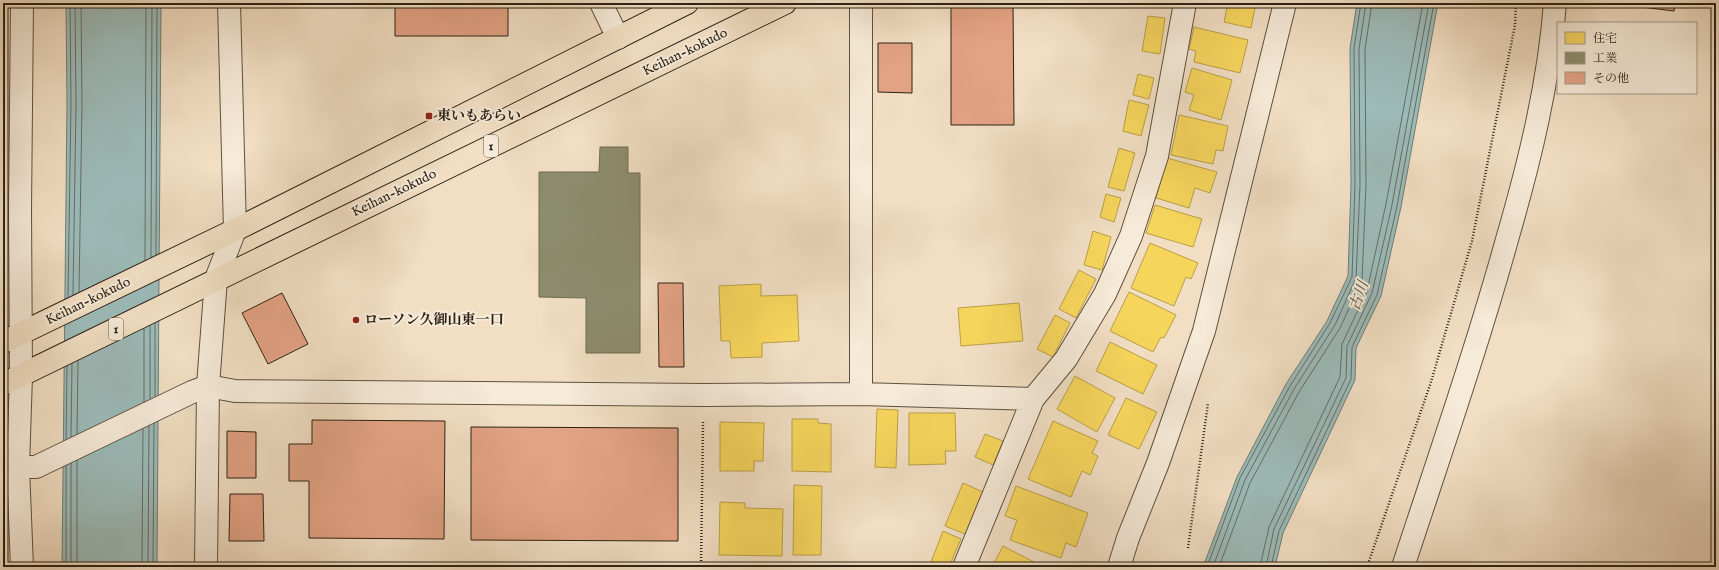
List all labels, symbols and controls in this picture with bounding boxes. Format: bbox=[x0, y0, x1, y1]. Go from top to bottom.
legend bbox=[1557, 22, 1697, 94]
street label: Keihan-kokudo bbox=[640, 23, 731, 80]
text: 住宅 bbox=[1593, 31, 1617, 46]
text: 工業 bbox=[1593, 51, 1617, 66]
text: その他 bbox=[1593, 71, 1629, 86]
place label: 東いもあらい bbox=[437, 107, 521, 125]
marker: 東いもあらい bbox=[424, 111, 434, 121]
road number: 1 bbox=[484, 135, 498, 157]
street label: Keihan-kokudo bbox=[349, 164, 440, 221]
street label: Keihan-kokudo bbox=[43, 272, 134, 329]
water label: 古川 bbox=[1345, 277, 1374, 313]
place label: ローソン久御山東一口 bbox=[364, 311, 503, 329]
marker: ローソン久御山東一口 bbox=[351, 315, 361, 325]
road number: 1 bbox=[109, 318, 123, 340]

